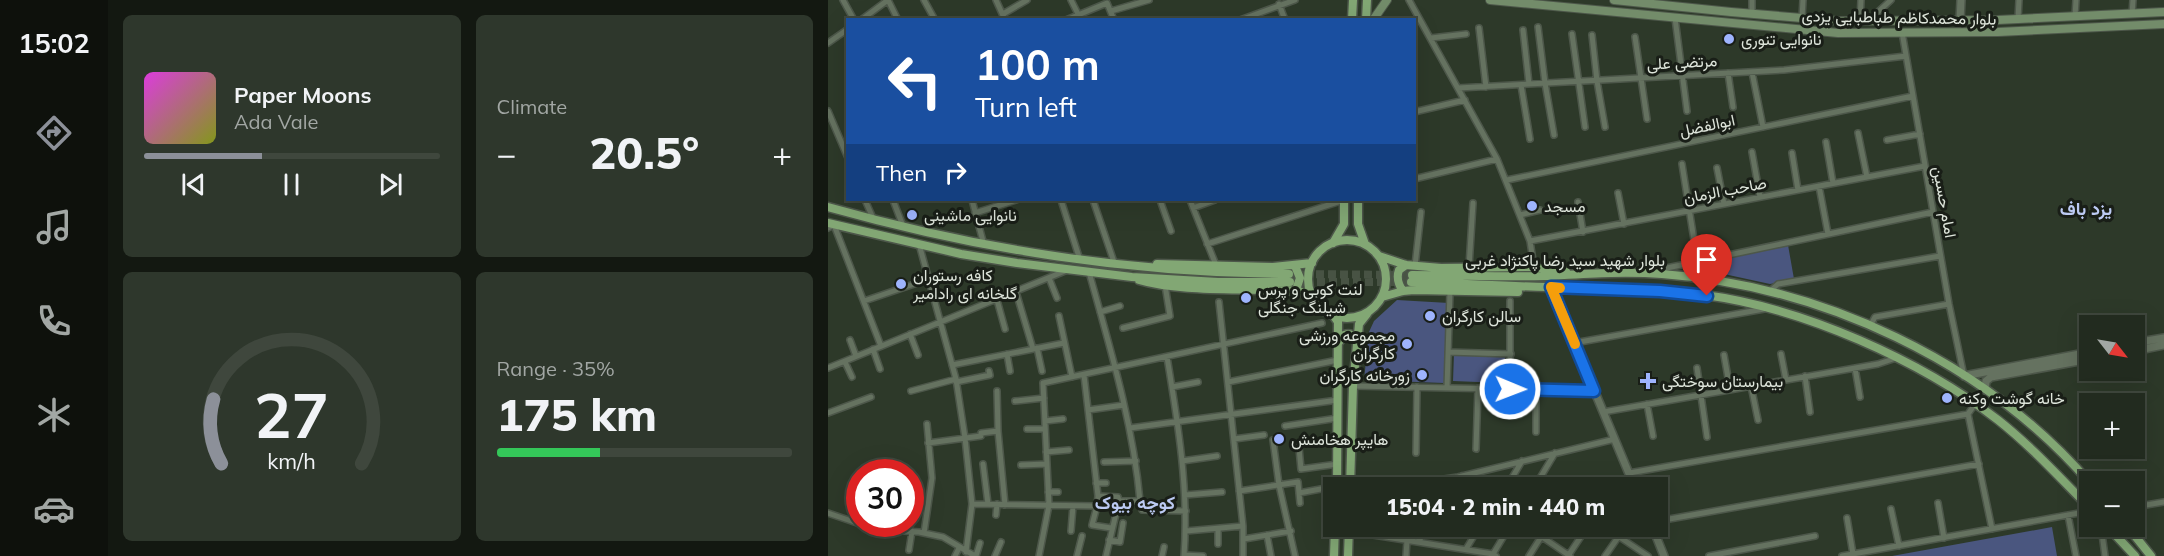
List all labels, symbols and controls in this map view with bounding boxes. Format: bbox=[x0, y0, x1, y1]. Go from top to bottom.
street label: بلوار محمدکاظم طباطبایی یزدی bbox=[1801, 5, 1997, 30]
text: 15:02 bbox=[18, 26, 90, 60]
place label: نانوایی تنوری bbox=[1741, 29, 1821, 50]
marker: نانوایی تنوری bbox=[1722, 32, 1736, 46]
text: 100 m bbox=[975, 38, 1100, 91]
icon: left bbox=[876, 42, 954, 120]
street label: مرتضی علی bbox=[1646, 50, 1718, 75]
text: Paper Moons bbox=[234, 81, 372, 109]
text: Turn left bbox=[975, 90, 1077, 124]
text: Climate bbox=[497, 94, 567, 119]
text: Ada Vale bbox=[234, 109, 318, 134]
street label: ابوالفضل bbox=[1677, 109, 1737, 142]
icon: directions bbox=[33, 112, 75, 154]
text: 20.5° bbox=[589, 124, 699, 180]
text: − bbox=[497, 133, 516, 174]
text: + bbox=[772, 133, 792, 174]
icon: right bbox=[939, 156, 972, 189]
text: Then bbox=[876, 159, 927, 187]
street label: امام حسین bbox=[1928, 165, 1961, 239]
icon: previous bbox=[177, 168, 210, 201]
icon: pause bbox=[275, 168, 308, 201]
icon: next bbox=[374, 168, 407, 201]
street label: صاحب الزمان bbox=[1682, 172, 1768, 209]
place label: مسجد bbox=[1544, 196, 1585, 216]
district label: یزد باف bbox=[2060, 197, 2112, 220]
marker: مسجد bbox=[1525, 199, 1539, 213]
place label: نانوایی ماشینی bbox=[924, 205, 1017, 226]
icon: music bbox=[33, 206, 75, 248]
marker: نانوایی ماشینی bbox=[905, 208, 919, 222]
pin bbox=[1681, 234, 1732, 296]
icon: arrive bbox=[1690, 243, 1723, 276]
street label: بلوار شهید سید رضا پاکنژاد غربی bbox=[1465, 250, 1665, 272]
place label: کافه رستوران گلخانه ای رادامیر bbox=[912, 265, 1017, 304]
marker: کافه رستوران گلخانه ای رادامیر bbox=[894, 277, 908, 291]
place label: لنت کوبی و پرس شیلنگ‌ جنگلی bbox=[1258, 279, 1363, 318]
marker: لنت کوبی و پرس شیلنگ‌ جنگلی bbox=[1239, 291, 1253, 305]
icon: phone bbox=[33, 300, 75, 342]
place label: سالن کارگران bbox=[1442, 306, 1521, 327]
marker: سالن کارگران bbox=[1423, 309, 1437, 323]
north arrow bbox=[2079, 315, 2145, 381]
map controls bbox=[2079, 315, 2145, 537]
place label: مجموعه ورزشی کارگران bbox=[1299, 325, 1395, 364]
marker: مجموعه ورزشی کارگران bbox=[1400, 337, 1414, 351]
text: Range · 35% bbox=[497, 356, 615, 381]
position arrow bbox=[1478, 357, 1542, 421]
place label: زورخانه کارگران bbox=[1319, 365, 1410, 386]
marker: زورخانه کارگران bbox=[1415, 368, 1429, 382]
place label: بیمارستان سوختگی bbox=[1662, 371, 1783, 392]
marker: بیمارستان سوختگی bbox=[1639, 372, 1657, 390]
text: 27 bbox=[254, 375, 329, 454]
text: 175 km bbox=[497, 386, 657, 442]
place label: خانه گوشت وکنه bbox=[1959, 388, 2065, 409]
marker: خانه گوشت وکنه bbox=[1940, 391, 1954, 405]
button: + bbox=[2079, 393, 2145, 459]
icon: climate bbox=[33, 394, 75, 436]
place label: هایپر هخامنش bbox=[1291, 429, 1388, 451]
marker: هایپر هخامنش bbox=[1272, 432, 1286, 446]
text: km/h bbox=[267, 447, 316, 474]
speed limit sign: 30 bbox=[846, 459, 924, 537]
button: − bbox=[2079, 471, 2145, 537]
icon: car bbox=[33, 488, 75, 530]
district label: کوچه بیوک bbox=[1095, 491, 1175, 515]
text: 15:04 · 2 min · 440 m bbox=[1386, 493, 1605, 521]

